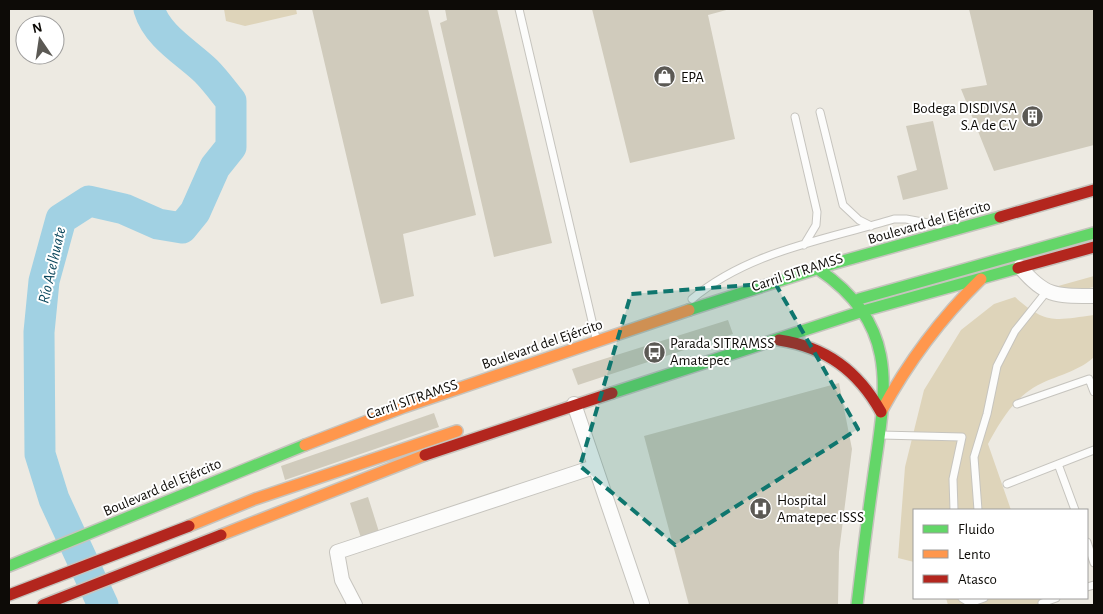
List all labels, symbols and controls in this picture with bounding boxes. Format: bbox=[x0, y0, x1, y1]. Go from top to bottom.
north arrow bbox=[15, 15, 65, 65]
text: N bbox=[31, 20, 44, 36]
shop icon: EPA bbox=[653, 65, 677, 89]
place label: EPA bbox=[681, 70, 704, 85]
place label: Bodega DISDIVSA S.A de C.V bbox=[912, 101, 1018, 133]
building icon: Bodega DISDIVSA S.A de C.V bbox=[1021, 105, 1045, 129]
street label: Boulevard del Ejército bbox=[866, 198, 992, 247]
water label: Río Acelhuate bbox=[35, 225, 69, 305]
street label: Carril SITRAMSS bbox=[750, 251, 845, 294]
street label: Boulevard del Ejército bbox=[480, 317, 604, 372]
place label: Parada SITRAMSS Amatepec bbox=[670, 336, 774, 368]
bus stop icon: Parada SITRAMSS Amatepec bbox=[642, 340, 666, 364]
street label: Carril SITRAMSS bbox=[365, 377, 460, 422]
street label: Boulevard del Ejército bbox=[101, 456, 223, 519]
place label: Hospital Amatepec ISSS bbox=[777, 493, 864, 525]
hospital icon: Hospital Amatepec ISSS bbox=[749, 497, 773, 521]
legend bbox=[913, 509, 1088, 599]
text: Fluido bbox=[958, 522, 995, 537]
text: Lento bbox=[958, 547, 991, 562]
text: Atasco bbox=[958, 572, 997, 587]

